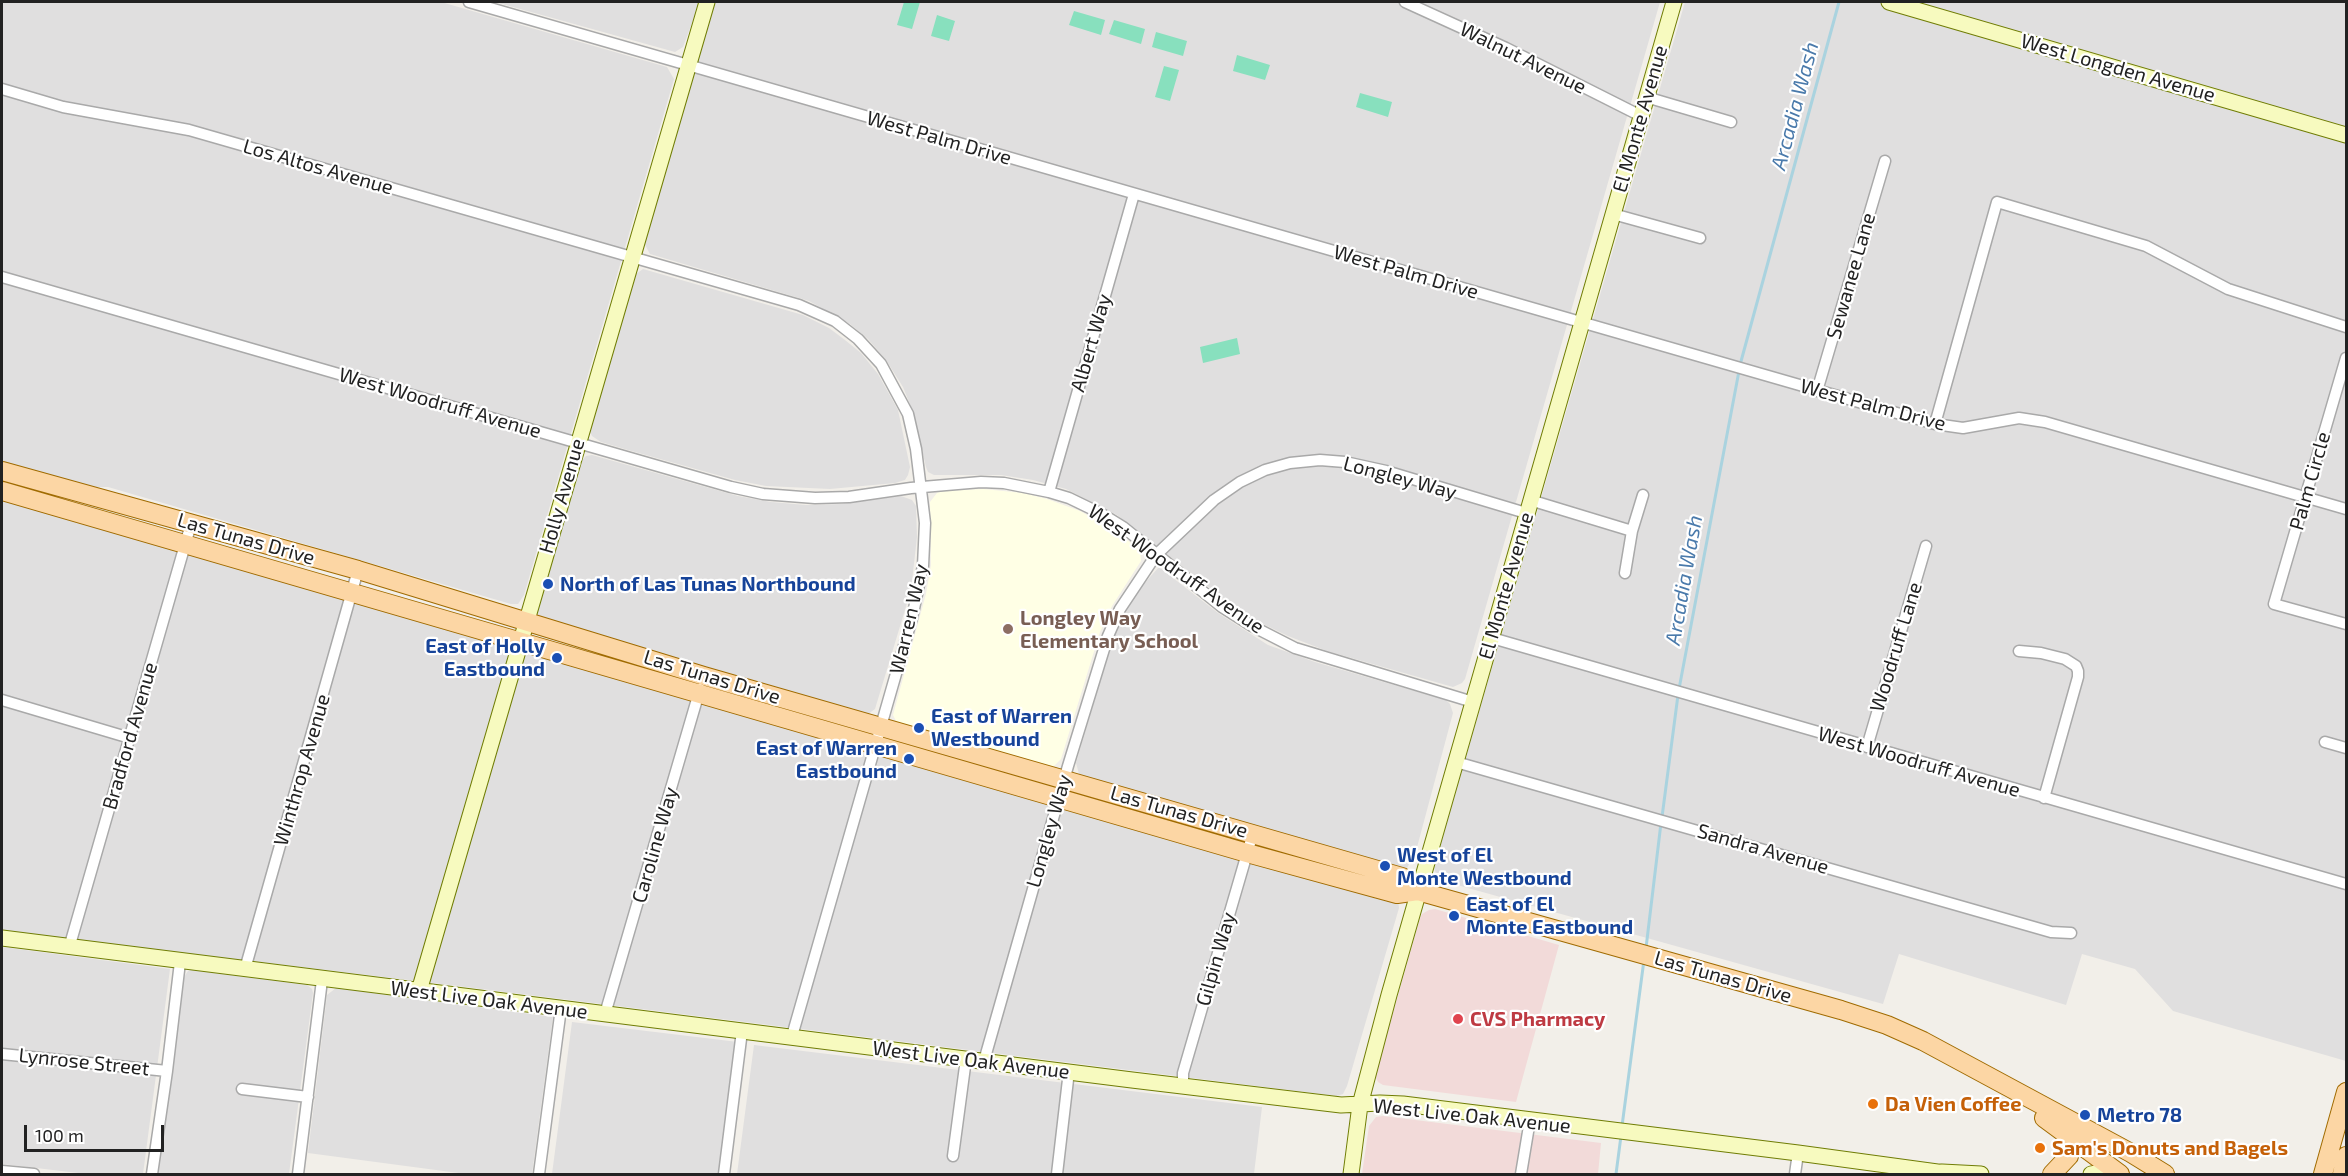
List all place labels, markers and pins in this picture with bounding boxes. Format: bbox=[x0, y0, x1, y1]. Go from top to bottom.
place label: North of Las Tunas Northbound bbox=[560, 572, 856, 596]
marker: North of Las Tunas Northbound bbox=[541, 577, 555, 591]
place label: Longley Way Elementary School bbox=[1020, 606, 1198, 653]
marker: Longley Way Elementary School bbox=[1001, 622, 1015, 636]
place label: East of Holly Eastbound bbox=[425, 634, 545, 681]
marker: East of Holly Eastbound bbox=[550, 651, 564, 665]
place label: East of Warren Westbound bbox=[931, 704, 1072, 751]
marker: East of Warren Westbound bbox=[912, 721, 926, 735]
place label: East of Warren Eastbound bbox=[756, 736, 897, 783]
marker: East of Warren Eastbound bbox=[902, 752, 916, 766]
place label: West of El Monte Westbound bbox=[1397, 843, 1572, 890]
marker: West of El Monte Westbound bbox=[1378, 859, 1392, 873]
place label: East of El Monte Eastbound bbox=[1466, 892, 1633, 939]
marker: East of El Monte Eastbound bbox=[1447, 909, 1461, 923]
place label: CVS Pharmacy bbox=[1470, 1007, 1605, 1031]
marker: CVS Pharmacy bbox=[1451, 1012, 1465, 1026]
place label: Da Vien Coffee bbox=[1885, 1092, 2021, 1116]
marker: Da Vien Coffee bbox=[1866, 1097, 1880, 1111]
place label: Metro 78 bbox=[2097, 1103, 2182, 1127]
marker: Metro 78 bbox=[2078, 1108, 2092, 1122]
place label: Sam's Donuts and Bagels bbox=[2052, 1136, 2288, 1160]
marker: Sam's Donuts and Bagels bbox=[2033, 1141, 2047, 1155]

